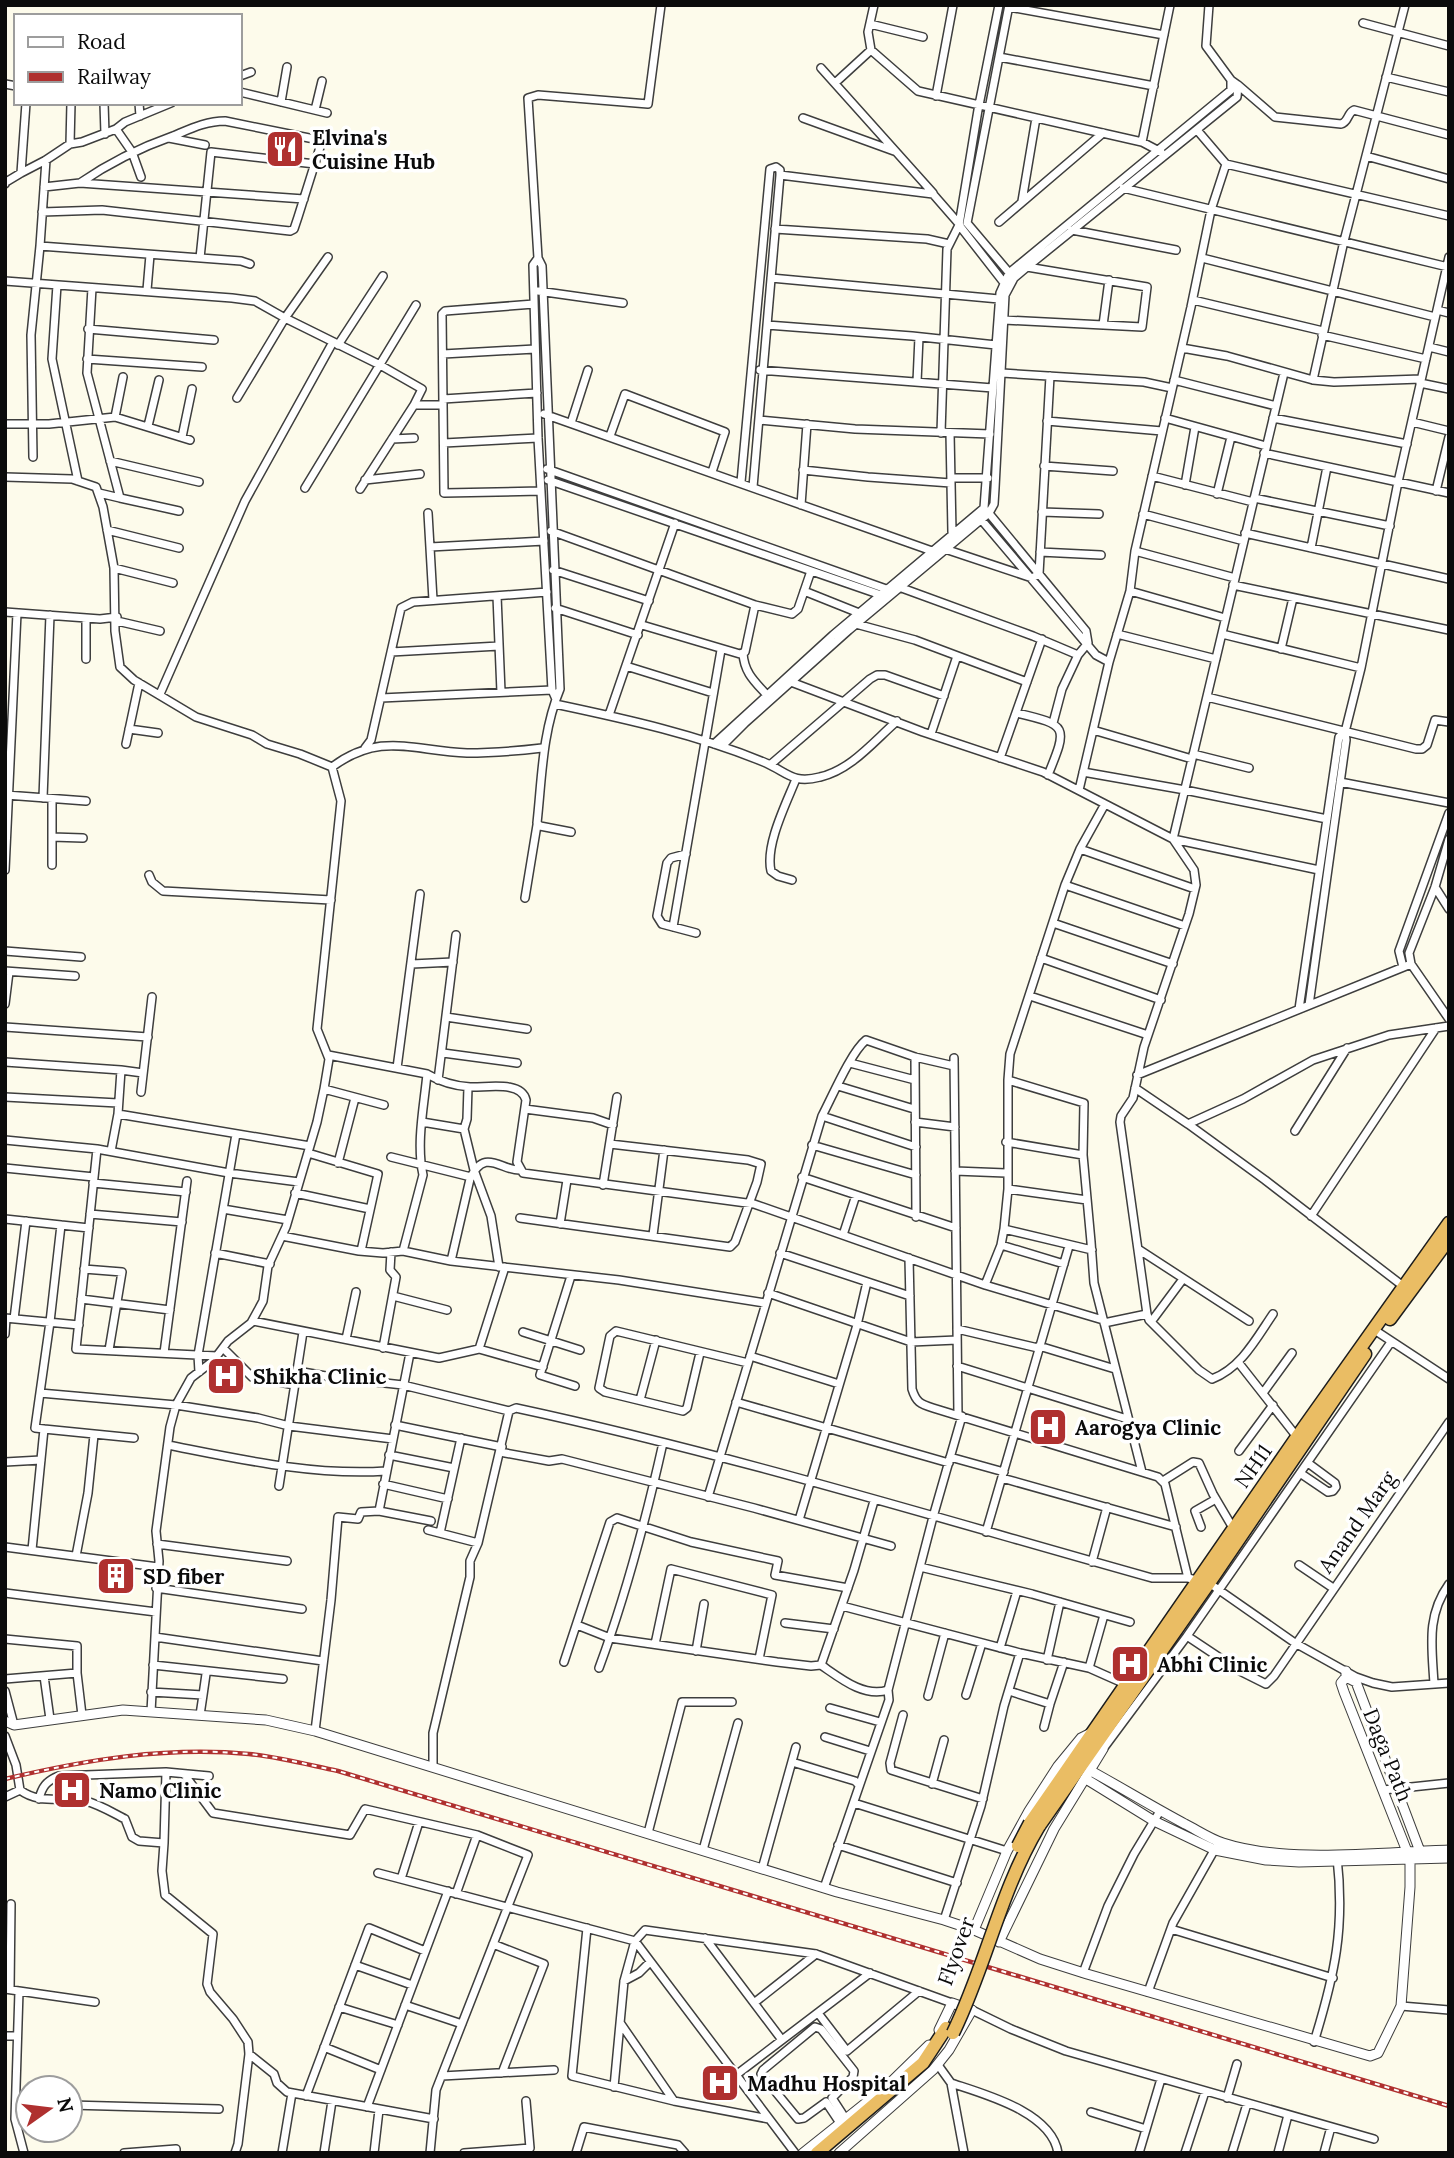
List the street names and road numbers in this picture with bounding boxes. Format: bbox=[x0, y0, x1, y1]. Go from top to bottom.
street label: NH11 bbox=[1228, 1439, 1278, 1493]
street label: Anand Marg bbox=[1311, 1466, 1402, 1579]
street label: Daga Path bbox=[1357, 1704, 1419, 1806]
street label: Flyover bbox=[931, 1913, 981, 1989]

